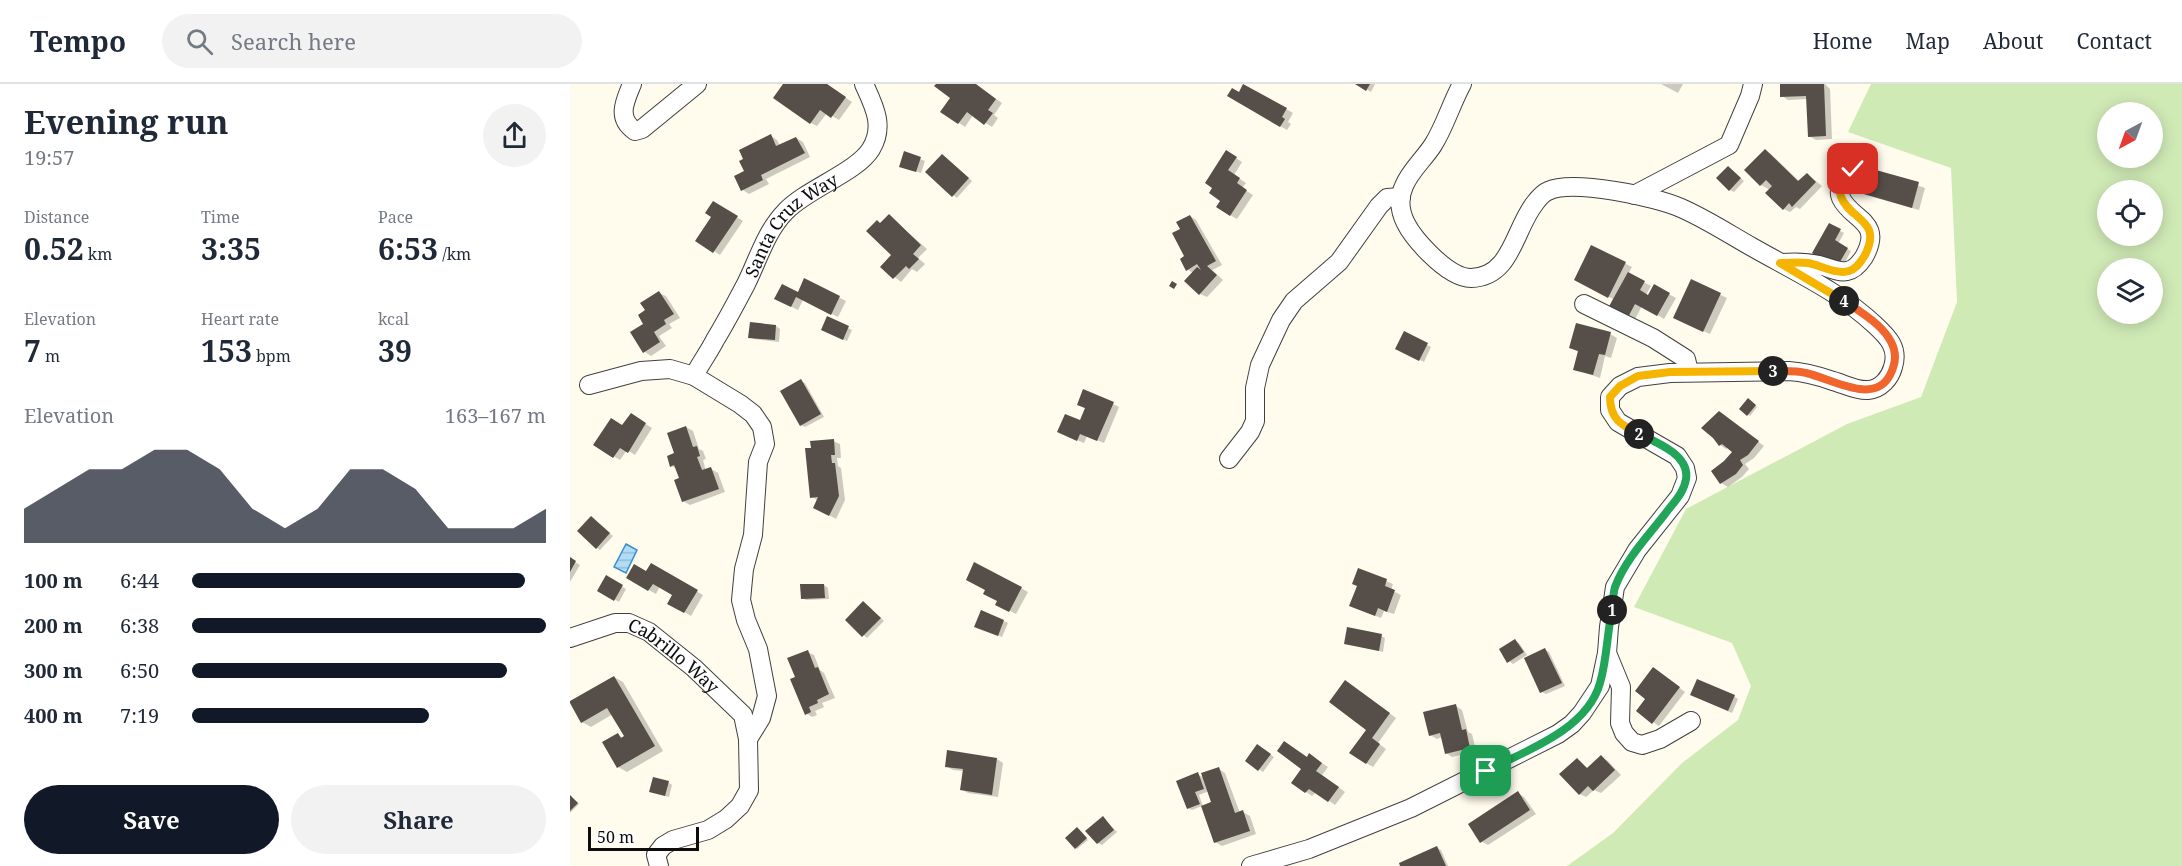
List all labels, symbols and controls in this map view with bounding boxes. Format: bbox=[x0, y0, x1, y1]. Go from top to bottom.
search box bbox=[162, 14, 582, 68]
text: Tempo bbox=[30, 22, 126, 60]
icon: search bbox=[183, 25, 216, 58]
text: Search here bbox=[231, 26, 356, 56]
text: Home bbox=[1813, 27, 1873, 55]
text: Map bbox=[1906, 27, 1950, 55]
text: About bbox=[1983, 27, 2044, 55]
text: Contact bbox=[2077, 27, 2152, 55]
text: Evening run bbox=[24, 99, 228, 144]
north arrow bbox=[2097, 102, 2163, 168]
map controls bbox=[2097, 102, 2163, 324]
button: share bbox=[483, 104, 546, 167]
pin bbox=[1827, 143, 1878, 194]
text: 19:57 bbox=[24, 144, 74, 171]
icon: check bbox=[1836, 152, 1869, 185]
street label: Santa Cruz Way bbox=[739, 167, 843, 281]
button: locate bbox=[2097, 180, 2163, 246]
text: Distance bbox=[24, 206, 89, 228]
text: Time bbox=[201, 206, 240, 228]
text: Pace bbox=[378, 206, 413, 228]
text: 0.52 bbox=[24, 228, 84, 269]
text: 3:35 bbox=[201, 228, 261, 269]
text: 6:53 bbox=[378, 228, 438, 269]
text: km bbox=[84, 243, 112, 265]
text: /km bbox=[438, 243, 471, 265]
button: layers bbox=[2097, 258, 2163, 324]
pin: 4 bbox=[1829, 286, 1859, 316]
text: 4 bbox=[1839, 290, 1849, 312]
text: Elevation bbox=[24, 308, 96, 330]
text: Heart rate bbox=[201, 308, 279, 330]
text: kcal bbox=[378, 308, 409, 330]
text: 7 bbox=[24, 330, 41, 371]
text: 153 bbox=[201, 330, 252, 371]
text: 39 bbox=[378, 330, 412, 371]
text: m bbox=[41, 345, 60, 367]
text: bpm bbox=[252, 345, 291, 367]
pin: 3 bbox=[1758, 356, 1788, 386]
text: 3 bbox=[1768, 360, 1778, 382]
text: Elevation bbox=[24, 402, 114, 429]
text: 163–167 m bbox=[445, 402, 546, 429]
pin: 2 bbox=[1624, 419, 1654, 449]
text: 2 bbox=[1634, 423, 1644, 445]
text: 100 m bbox=[24, 567, 83, 594]
text: 6:44 bbox=[120, 567, 159, 594]
pin: 1 bbox=[1597, 595, 1627, 625]
text: 1 bbox=[1607, 599, 1617, 621]
text: 200 m bbox=[24, 612, 83, 639]
text: 6:38 bbox=[120, 612, 159, 639]
street label: Cabrillo Way bbox=[624, 612, 725, 699]
text: 300 m bbox=[24, 657, 83, 684]
text: 6:50 bbox=[120, 657, 159, 684]
text: 400 m bbox=[24, 702, 83, 729]
text: 7:19 bbox=[120, 702, 159, 729]
pin bbox=[1460, 745, 1511, 796]
icon: arrive bbox=[1469, 754, 1502, 787]
button: Save bbox=[24, 785, 279, 854]
button: Share bbox=[291, 785, 546, 854]
scale bar bbox=[588, 824, 699, 852]
text: 50 m bbox=[597, 826, 634, 848]

